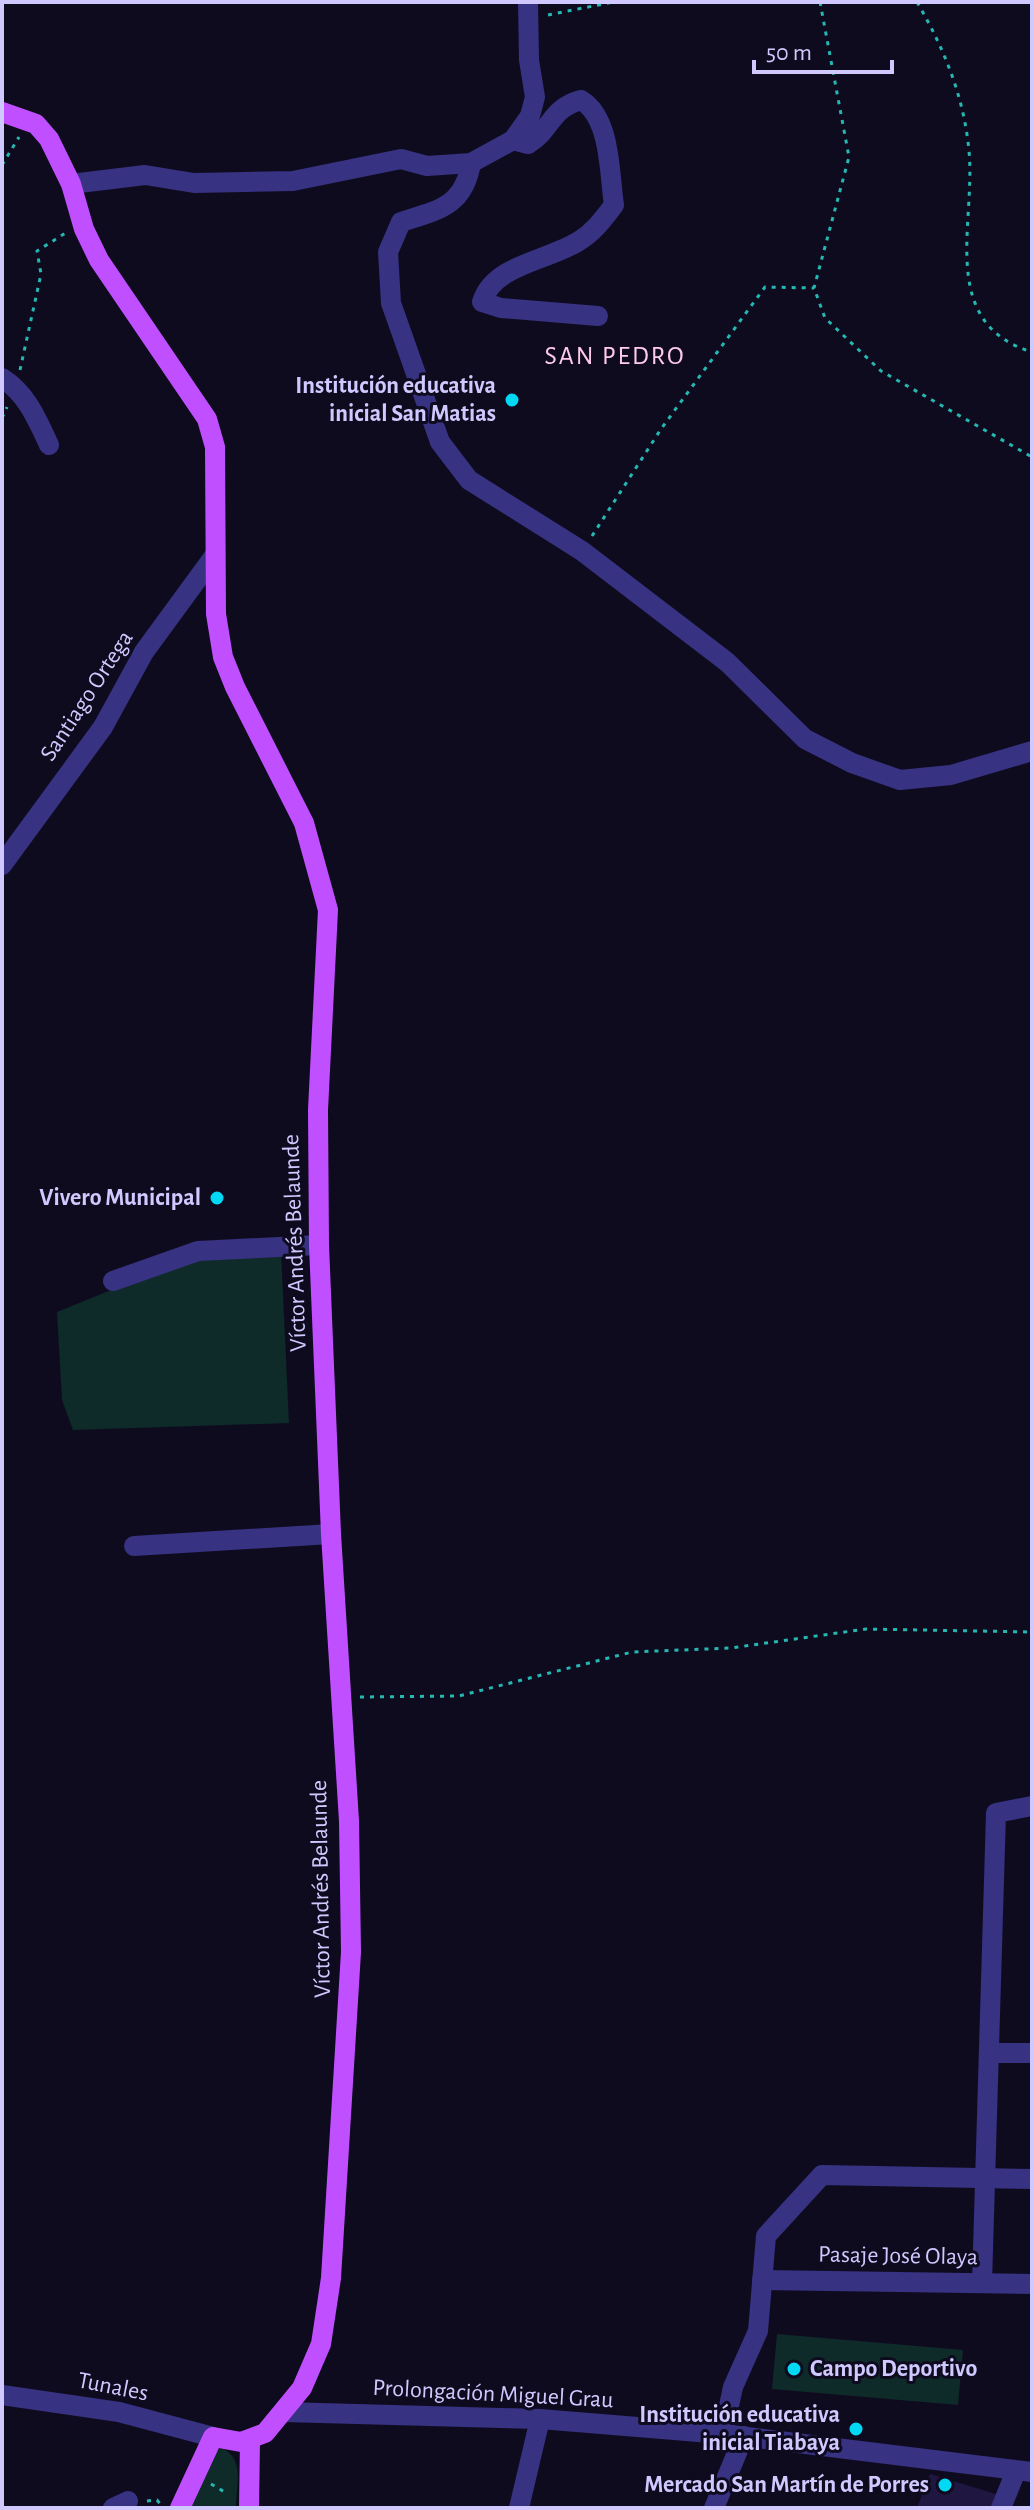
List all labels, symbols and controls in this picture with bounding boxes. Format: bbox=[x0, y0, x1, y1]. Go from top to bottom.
scale bar bbox=[754, 24, 892, 74]
text: 50 m bbox=[766, 41, 812, 65]
district label: SAN PEDRO bbox=[545, 343, 685, 369]
place label: Institución educativa inicial San Matias bbox=[295, 374, 496, 426]
marker: Institución educativa inicial San Matias bbox=[503, 391, 521, 409]
street label: Santiago Ortega bbox=[36, 627, 138, 765]
street label: Víctor Andrés Belaunde bbox=[279, 1134, 311, 1352]
place label: Vivero Municipal bbox=[39, 1186, 201, 1210]
marker: Vivero Municipal bbox=[208, 1189, 226, 1207]
street label: Víctor Andrés Belaunde bbox=[307, 1780, 335, 1998]
street label: Pasaje José Olaya bbox=[818, 2243, 978, 2269]
place label: Campo Deportivo bbox=[810, 2357, 977, 2381]
marker: Campo Deportivo bbox=[785, 2360, 803, 2378]
street label: Tunales bbox=[76, 2368, 150, 2406]
street label: Prolongación Miguel Grau bbox=[372, 2376, 614, 2412]
place label: Institución educativa inicial Tiabaya bbox=[639, 2403, 840, 2455]
marker: Institución educativa inicial Tiabaya bbox=[847, 2420, 865, 2438]
place label: Mercado San Martín de Porres bbox=[644, 2473, 929, 2497]
marker: Mercado San Martín de Porres bbox=[936, 2476, 954, 2494]

